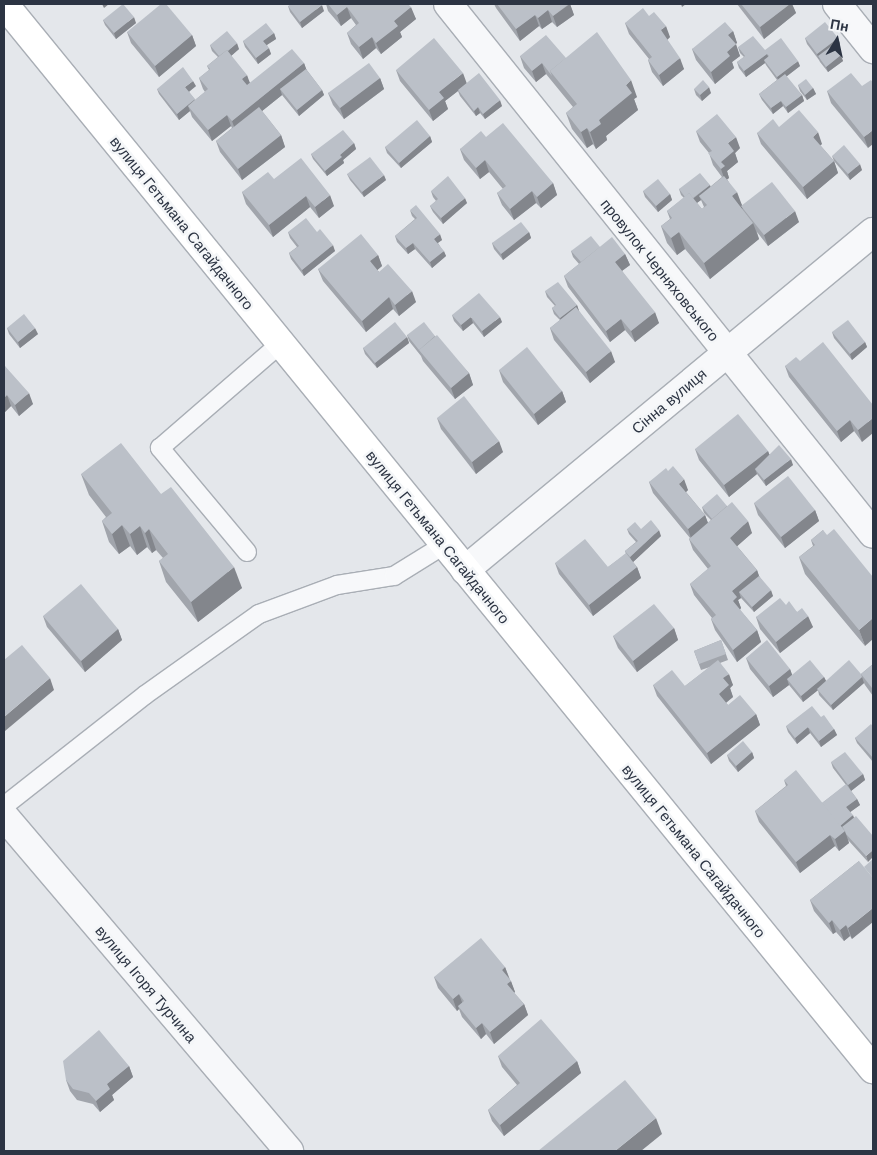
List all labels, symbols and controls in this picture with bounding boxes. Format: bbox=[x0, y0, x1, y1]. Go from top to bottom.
north arrow bbox=[812, 15, 862, 65]
text: Пн bbox=[829, 16, 850, 35]
street label: вулиця Гетьмана Сагайдачного bbox=[106, 133, 258, 313]
street label: провулок Черняховського bbox=[597, 195, 723, 345]
street label: Сінна вулиця bbox=[628, 365, 710, 437]
street label: вулиця Гетьмана Сагайдачного bbox=[362, 447, 514, 627]
street label: вулиця Гетьмана Сагайдачного bbox=[618, 761, 770, 941]
street label: вулиця Ігоря Турчина bbox=[92, 922, 200, 1046]

